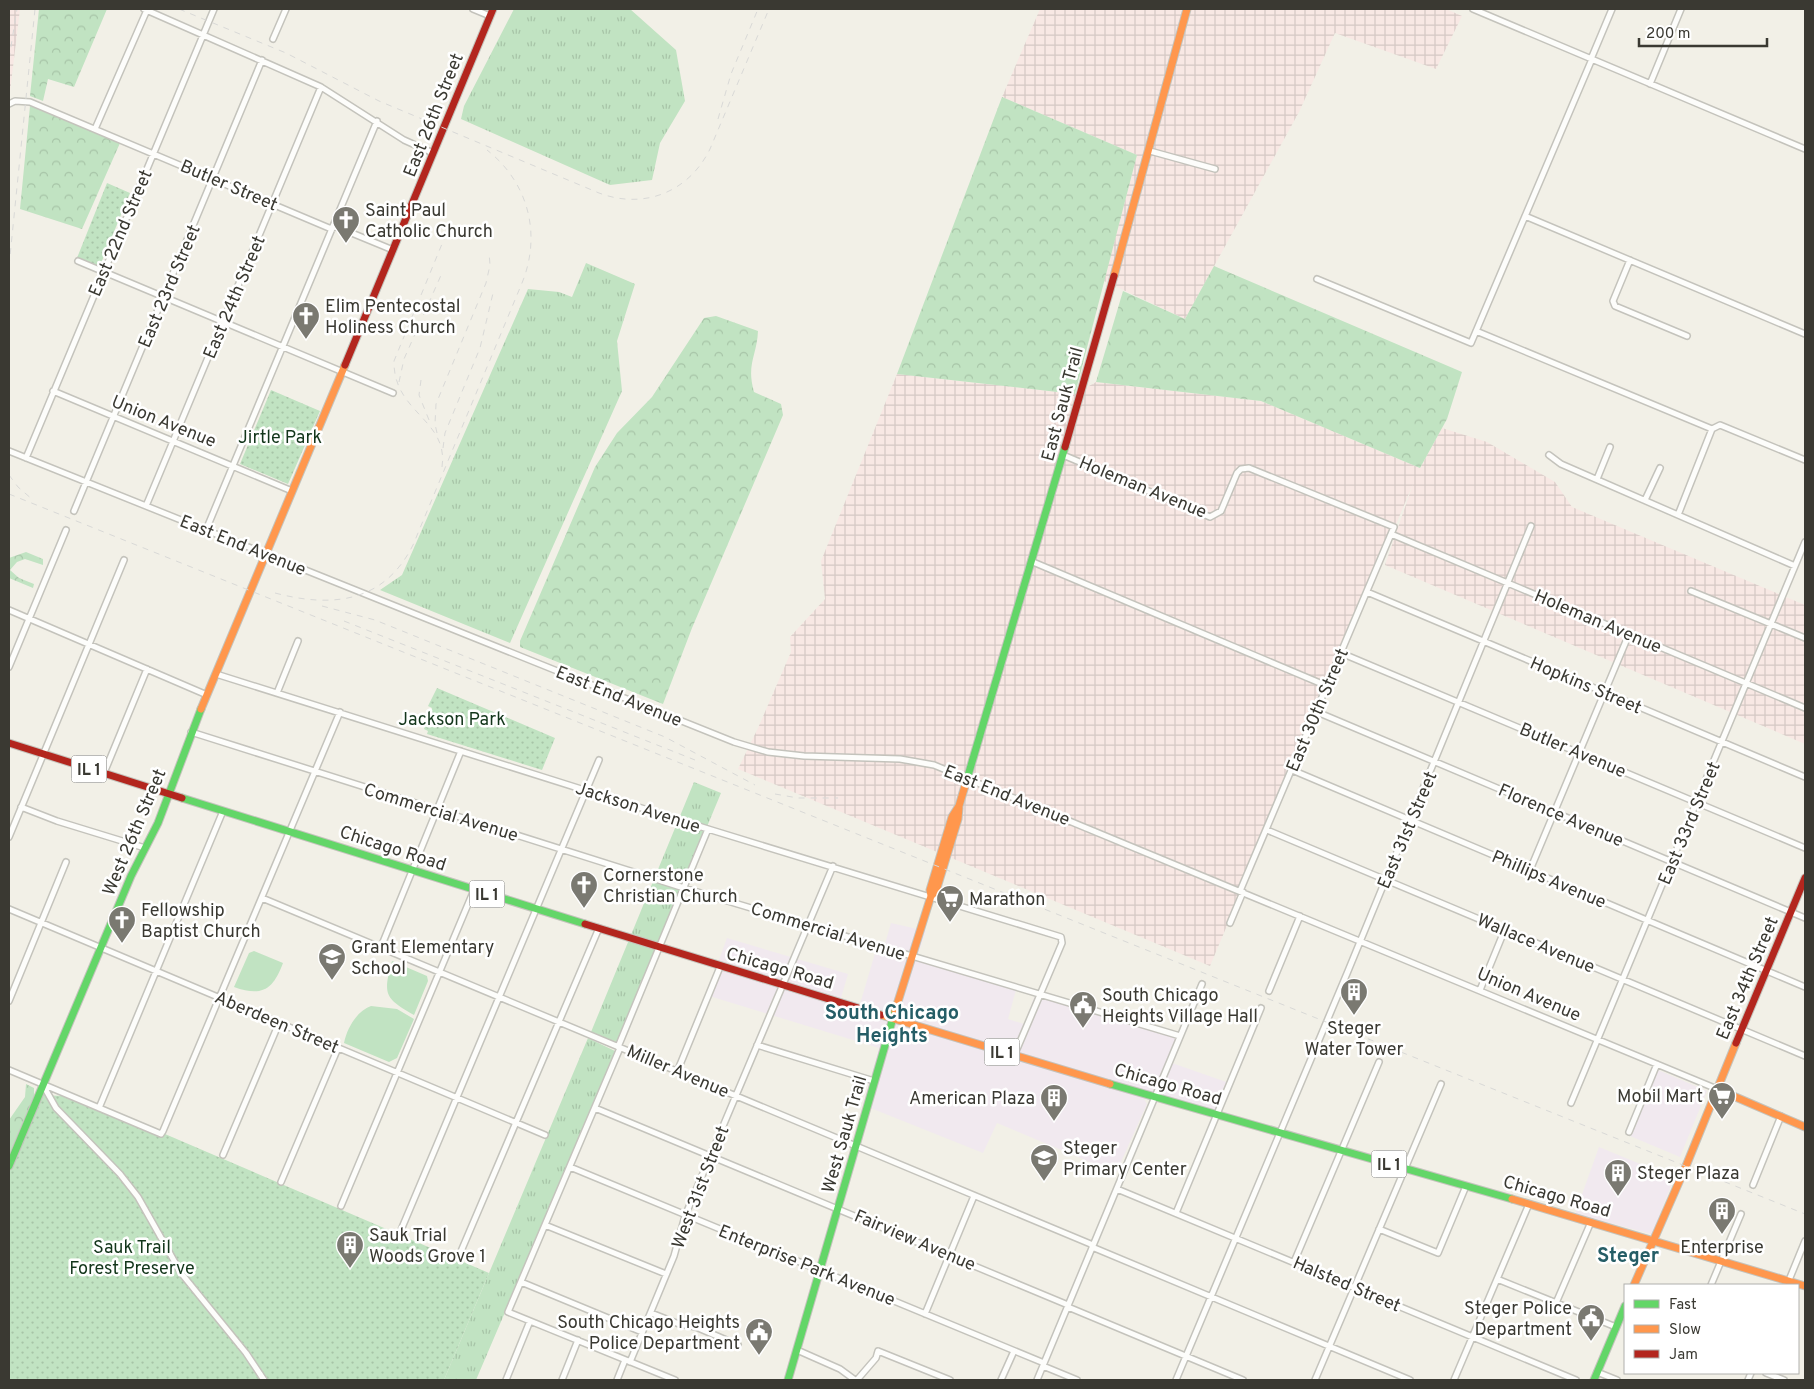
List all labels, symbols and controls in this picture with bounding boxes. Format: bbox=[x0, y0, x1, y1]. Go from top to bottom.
scale bar bbox=[1639, 15, 1766, 47]
text: 200 m bbox=[1646, 25, 1691, 44]
street label: East 26th Street bbox=[399, 50, 470, 181]
street label: Butler Street bbox=[176, 156, 281, 217]
street label: East 22nd Street bbox=[84, 167, 158, 301]
place label: Saint Paul Catholic Church bbox=[365, 200, 493, 244]
church icon: Saint Paul Catholic Church bbox=[331, 205, 361, 244]
street label: East 23rd Street bbox=[134, 221, 207, 352]
street label: East 24th Street bbox=[199, 232, 272, 363]
place label: Elim Pentecostal Holiness Church bbox=[325, 296, 460, 340]
church icon: Elim Pentecostal Holiness Church bbox=[291, 301, 321, 340]
street label: East Sauk Trail bbox=[1037, 345, 1090, 464]
street label: Union Avenue bbox=[108, 391, 219, 454]
park label: Jirtle Park bbox=[238, 427, 322, 450]
street label: Holeman Avenue bbox=[1075, 452, 1210, 525]
street label: East End Avenue bbox=[176, 511, 309, 582]
street label: Holeman Avenue bbox=[1530, 585, 1665, 660]
street label: East 30th Street bbox=[1282, 645, 1355, 776]
street label: Hopkins Street bbox=[1526, 652, 1645, 720]
street label: East End Avenue bbox=[552, 662, 685, 733]
park label: Jackson Park bbox=[398, 709, 506, 732]
street label: Butler Avenue bbox=[1516, 719, 1629, 784]
road number: IL 1 bbox=[72, 756, 106, 782]
street label: East 33rd Street bbox=[1654, 759, 1727, 889]
street label: East End Avenue bbox=[940, 761, 1073, 832]
street label: West 26th Street bbox=[98, 766, 172, 900]
street label: East 31st Street bbox=[1373, 768, 1443, 893]
street label: Jackson Avenue bbox=[572, 777, 703, 839]
street label: Commercial Avenue bbox=[360, 779, 521, 848]
street label: Florence Avenue bbox=[1494, 780, 1627, 853]
street label: Chicago Road bbox=[336, 821, 449, 877]
street label: Phillips Avenue bbox=[1488, 846, 1609, 915]
place label: Cornerstone Christian Church bbox=[603, 865, 738, 909]
church icon: Cornerstone Christian Church bbox=[569, 870, 599, 909]
road number: IL 1 bbox=[470, 881, 504, 908]
supermarket icon: Marathon bbox=[935, 884, 965, 923]
place label: Marathon bbox=[969, 889, 1045, 912]
street label: Commercial Avenue bbox=[747, 898, 908, 967]
place label: Fellowship Baptist Church bbox=[141, 900, 261, 944]
church icon: Fellowship Baptist Church bbox=[107, 905, 137, 944]
street label: Wallace Avenue bbox=[1473, 909, 1598, 980]
street label: East 34th Street bbox=[1712, 913, 1785, 1044]
place label: Grant Elementary School bbox=[351, 937, 494, 981]
school or university icon: Grant Elementary School bbox=[317, 942, 347, 981]
street label: Chicago Road bbox=[723, 943, 836, 996]
street label: Union Avenue bbox=[1473, 963, 1584, 1028]
building icon: Steger Water Tower bbox=[1339, 977, 1369, 1016]
place label: South Chicago Heights Village Hall bbox=[1102, 985, 1258, 1029]
street label: Aberdeen Street bbox=[211, 987, 342, 1060]
public building icon: South Chicago Heights Village Hall bbox=[1068, 990, 1098, 1029]
district label: South Chicago Heights bbox=[825, 1001, 959, 1050]
place label: Steger Water Tower bbox=[1304, 1018, 1404, 1062]
road number: IL 1 bbox=[984, 1038, 1020, 1066]
street label: Miller Avenue bbox=[623, 1040, 732, 1104]
street label: Chicago Road bbox=[1111, 1059, 1224, 1112]
street label: West Sauk Trail bbox=[818, 1073, 873, 1196]
supermarket icon: Mobil Mart bbox=[1707, 1081, 1737, 1120]
building icon: American Plaza bbox=[1039, 1083, 1069, 1122]
place label: Mobil Mart bbox=[1617, 1086, 1703, 1109]
place label: American Plaza bbox=[909, 1088, 1035, 1111]
street label: West 31st Street bbox=[667, 1123, 735, 1252]
place label: Steger Primary Center bbox=[1063, 1138, 1187, 1182]
school or university icon: Steger Primary Center bbox=[1029, 1143, 1059, 1182]
road number: IL 1 bbox=[1372, 1150, 1406, 1178]
building icon: Steger Plaza bbox=[1603, 1158, 1633, 1197]
place label: Steger Plaza bbox=[1637, 1163, 1739, 1186]
street label: Chicago Road bbox=[1500, 1171, 1613, 1224]
building icon: Enterprise bbox=[1707, 1196, 1737, 1235]
street label: Fairview Avenue bbox=[850, 1205, 979, 1277]
street label: Enterprise Park Avenue bbox=[715, 1220, 898, 1312]
place label: Sauk Trial Woods Grove 1 bbox=[369, 1225, 486, 1269]
building icon: Sauk Trial Woods Grove 1 bbox=[335, 1230, 365, 1269]
park label: Sauk Trail Forest Preserve bbox=[69, 1237, 195, 1281]
place label: Enterprise bbox=[1680, 1237, 1764, 1260]
district label: Steger bbox=[1597, 1244, 1660, 1270]
street label: Halsted Street bbox=[1289, 1252, 1404, 1318]
legend bbox=[1624, 1284, 1799, 1374]
text: Fast bbox=[1669, 1296, 1697, 1315]
place label: Steger Police Department bbox=[1464, 1298, 1572, 1342]
public building icon: Steger Police Department bbox=[1576, 1303, 1606, 1342]
place label: South Chicago Heights Police Department bbox=[557, 1312, 740, 1356]
public building icon: South Chicago Heights Police Department bbox=[744, 1317, 774, 1356]
text: Slow bbox=[1669, 1321, 1701, 1340]
text: Jam bbox=[1669, 1346, 1698, 1365]

